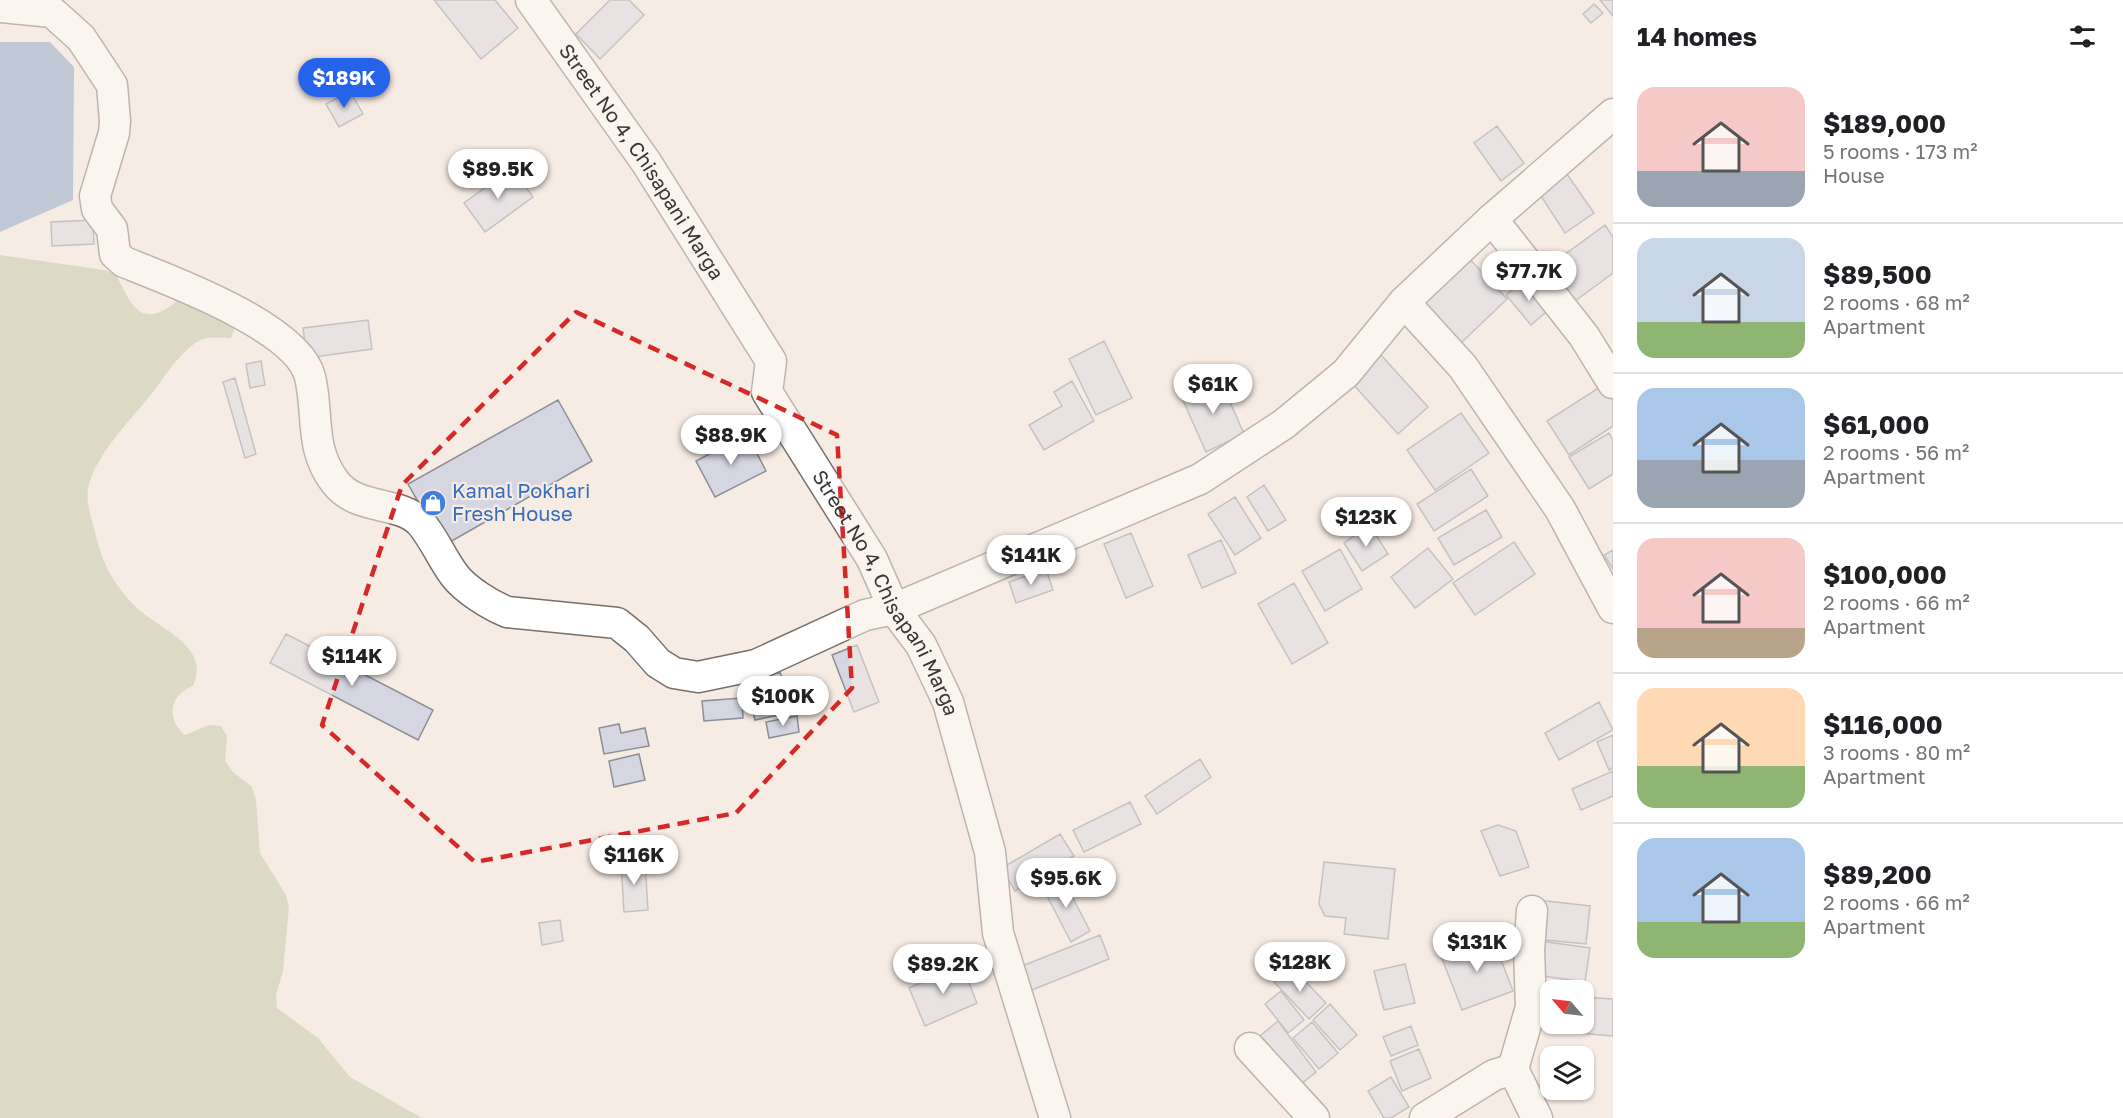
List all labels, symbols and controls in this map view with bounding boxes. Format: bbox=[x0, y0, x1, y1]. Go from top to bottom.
icon: filters bbox=[2066, 20, 2099, 53]
text: 14 homes bbox=[1637, 21, 1757, 52]
street label: Street No 4, Chisapani Marga bbox=[555, 39, 730, 284]
pin: $189K bbox=[302, 58, 386, 109]
text: $189K bbox=[312, 65, 376, 89]
text: $189,000 bbox=[1823, 108, 1946, 139]
icon: home bbox=[1685, 111, 1757, 183]
text: 5 rooms · 173 m² bbox=[1823, 139, 1977, 163]
pin: $89.5K bbox=[449, 149, 547, 200]
text: $89.5K bbox=[462, 156, 534, 180]
text: House bbox=[1823, 163, 1885, 187]
pin: $77.7K bbox=[1480, 251, 1578, 302]
text: $77.7K bbox=[1496, 258, 1563, 282]
text: $89,500 bbox=[1823, 259, 1932, 290]
icon: home bbox=[1685, 262, 1757, 334]
text: 2 rooms · 68 m² bbox=[1823, 290, 1970, 314]
text: Apartment bbox=[1823, 314, 1926, 338]
pin: $61K bbox=[1177, 364, 1249, 415]
text: $61K bbox=[1188, 371, 1238, 395]
text: $61,000 bbox=[1823, 409, 1929, 440]
icon: home bbox=[1685, 412, 1757, 484]
pin: $88.9K bbox=[682, 415, 780, 466]
text: $88.9K bbox=[695, 422, 767, 446]
text: 2 rooms · 56 m² bbox=[1823, 440, 1969, 464]
text: Apartment bbox=[1823, 464, 1926, 488]
street label: Street No 4, Chisapani Marga bbox=[808, 465, 964, 718]
place label: Kamal Pokhari Fresh House bbox=[452, 478, 590, 525]
shop icon: Kamal Pokhari Fresh House bbox=[418, 488, 448, 518]
pin: $123K bbox=[1324, 497, 1408, 548]
text: $123K bbox=[1335, 504, 1397, 528]
pin: $141K bbox=[989, 535, 1073, 586]
text: $141K bbox=[1001, 542, 1062, 566]
text: $100,000 bbox=[1823, 559, 1947, 590]
icon: home bbox=[1685, 562, 1757, 634]
text: 2 rooms · 66 m² bbox=[1823, 590, 1970, 614]
text: Apartment bbox=[1823, 614, 1926, 638]
pin: $114K bbox=[310, 636, 394, 687]
text: $114K bbox=[322, 643, 383, 667]
pin: $100K bbox=[741, 676, 825, 727]
text: $100K bbox=[751, 683, 815, 707]
text: $116,000 bbox=[1823, 709, 1943, 740]
icon: home bbox=[1685, 712, 1757, 784]
text: 3 rooms · 80 m² bbox=[1823, 740, 1970, 764]
text: Apartment bbox=[1823, 764, 1926, 788]
pin: $116K bbox=[592, 835, 676, 886]
text: $116K bbox=[603, 842, 665, 866]
pin: $95.6K bbox=[1017, 858, 1115, 909]
text: $89,200 bbox=[1823, 859, 1932, 890]
icon: home bbox=[1685, 862, 1757, 934]
text: $95.6K bbox=[1030, 865, 1102, 889]
text: 2 rooms · 66 m² bbox=[1823, 890, 1970, 914]
text: Apartment bbox=[1823, 914, 1926, 938]
pin: $131K bbox=[1435, 922, 1519, 973]
text: $131K bbox=[1447, 929, 1507, 953]
pin: $128K bbox=[1258, 942, 1342, 993]
pin: $89.2K bbox=[894, 944, 992, 995]
text: $128K bbox=[1268, 949, 1332, 973]
text: $89.2K bbox=[907, 951, 979, 975]
north arrow bbox=[1540, 980, 1594, 1034]
map controls bbox=[1540, 980, 1594, 1100]
button: layers bbox=[1540, 1046, 1594, 1100]

